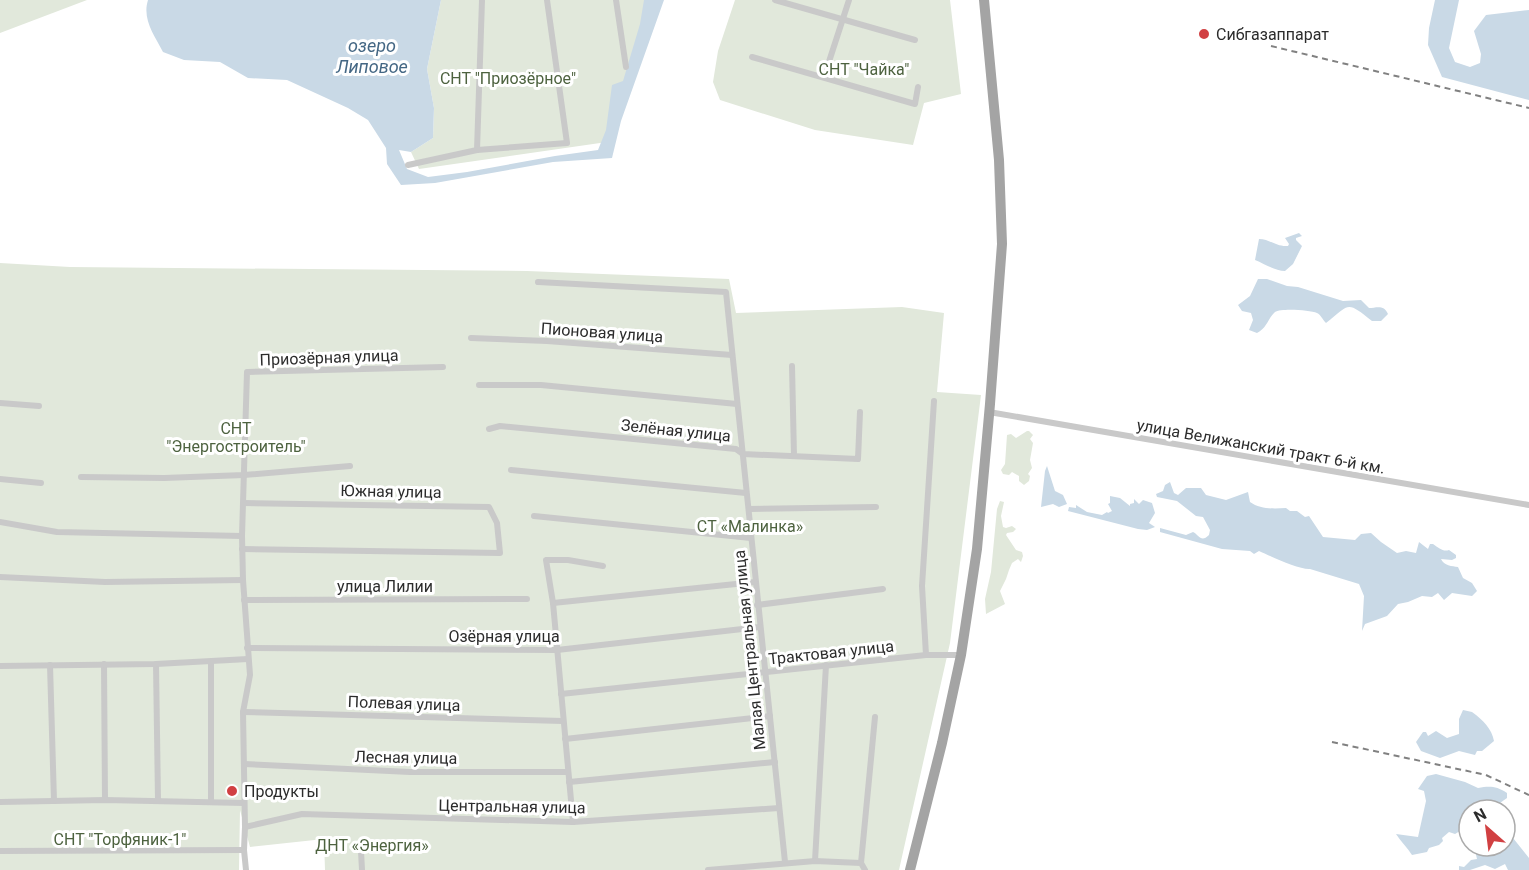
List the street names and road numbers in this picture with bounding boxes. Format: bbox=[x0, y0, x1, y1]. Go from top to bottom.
street label: Пионовая улица bbox=[540, 319, 664, 346]
street label: Приозёрная улица bbox=[259, 346, 399, 369]
street label: Зелёная улица bbox=[620, 415, 732, 446]
street label: улица Велижанский тракт 6-й км. bbox=[1135, 415, 1386, 478]
street label: Южная улица bbox=[340, 481, 442, 502]
street label: Малая Центральная улица bbox=[730, 549, 769, 751]
street label: улица Лилии bbox=[337, 577, 433, 596]
street label: Озёрная улица bbox=[448, 627, 560, 646]
street label: Трактовая улица bbox=[767, 636, 895, 669]
street label: Полевая улица bbox=[347, 692, 461, 715]
street label: Лесная улица bbox=[354, 747, 458, 768]
street label: Центральная улица bbox=[438, 796, 586, 817]

